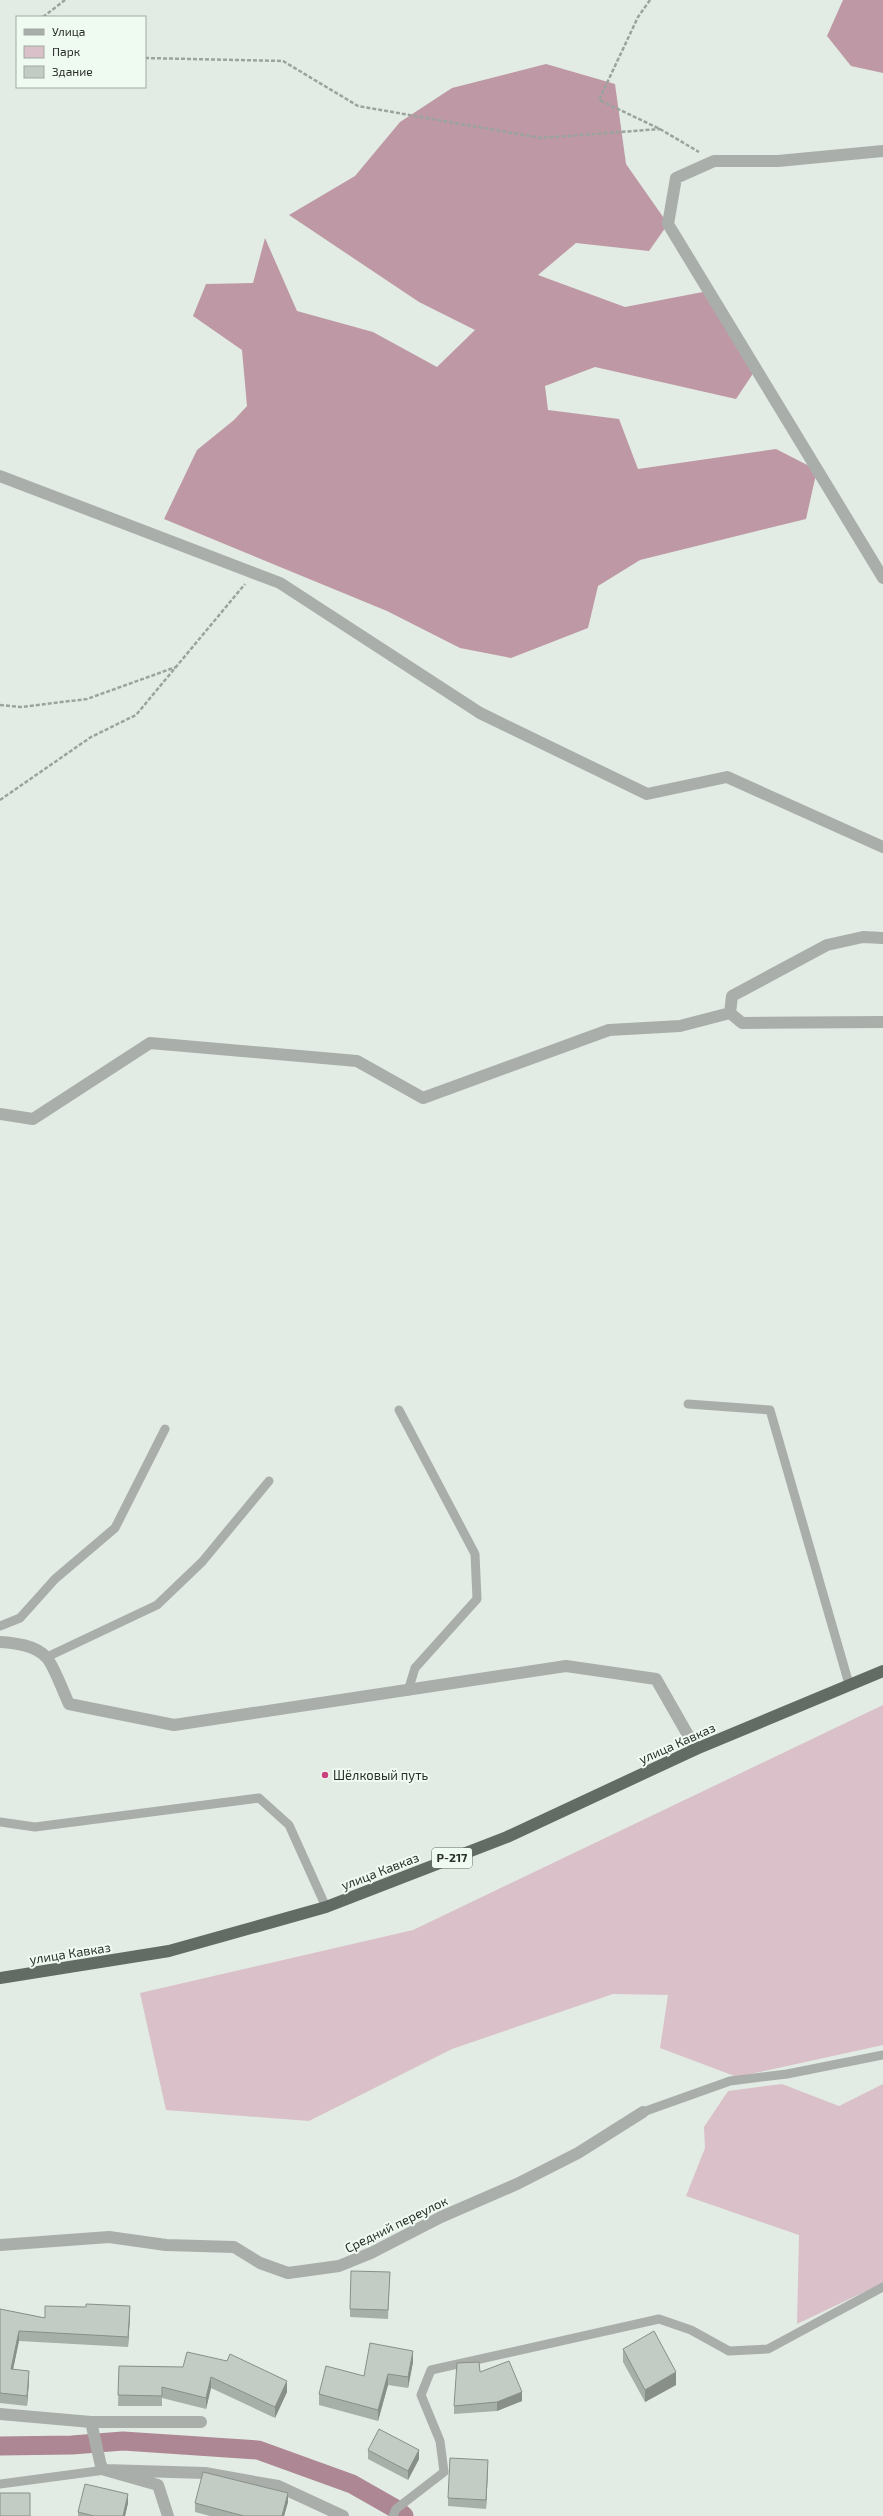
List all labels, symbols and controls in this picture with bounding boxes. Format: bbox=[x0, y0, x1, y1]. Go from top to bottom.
legend bbox=[16, 16, 146, 88]
text: Улица bbox=[52, 24, 85, 38]
text: Парк bbox=[52, 44, 81, 58]
text: Здание bbox=[52, 64, 93, 78]
street label: улица Кавказ bbox=[636, 1719, 718, 1767]
place label: Шёлковый путь bbox=[333, 1767, 429, 1783]
marker: Шёлковый путь bbox=[320, 1770, 330, 1780]
road number: Р-217 bbox=[432, 1848, 472, 1868]
street label: улица Кавказ bbox=[339, 1849, 421, 1893]
street label: улица Кавказ bbox=[28, 1939, 112, 1967]
street label: Средний переулок bbox=[342, 2192, 450, 2256]

